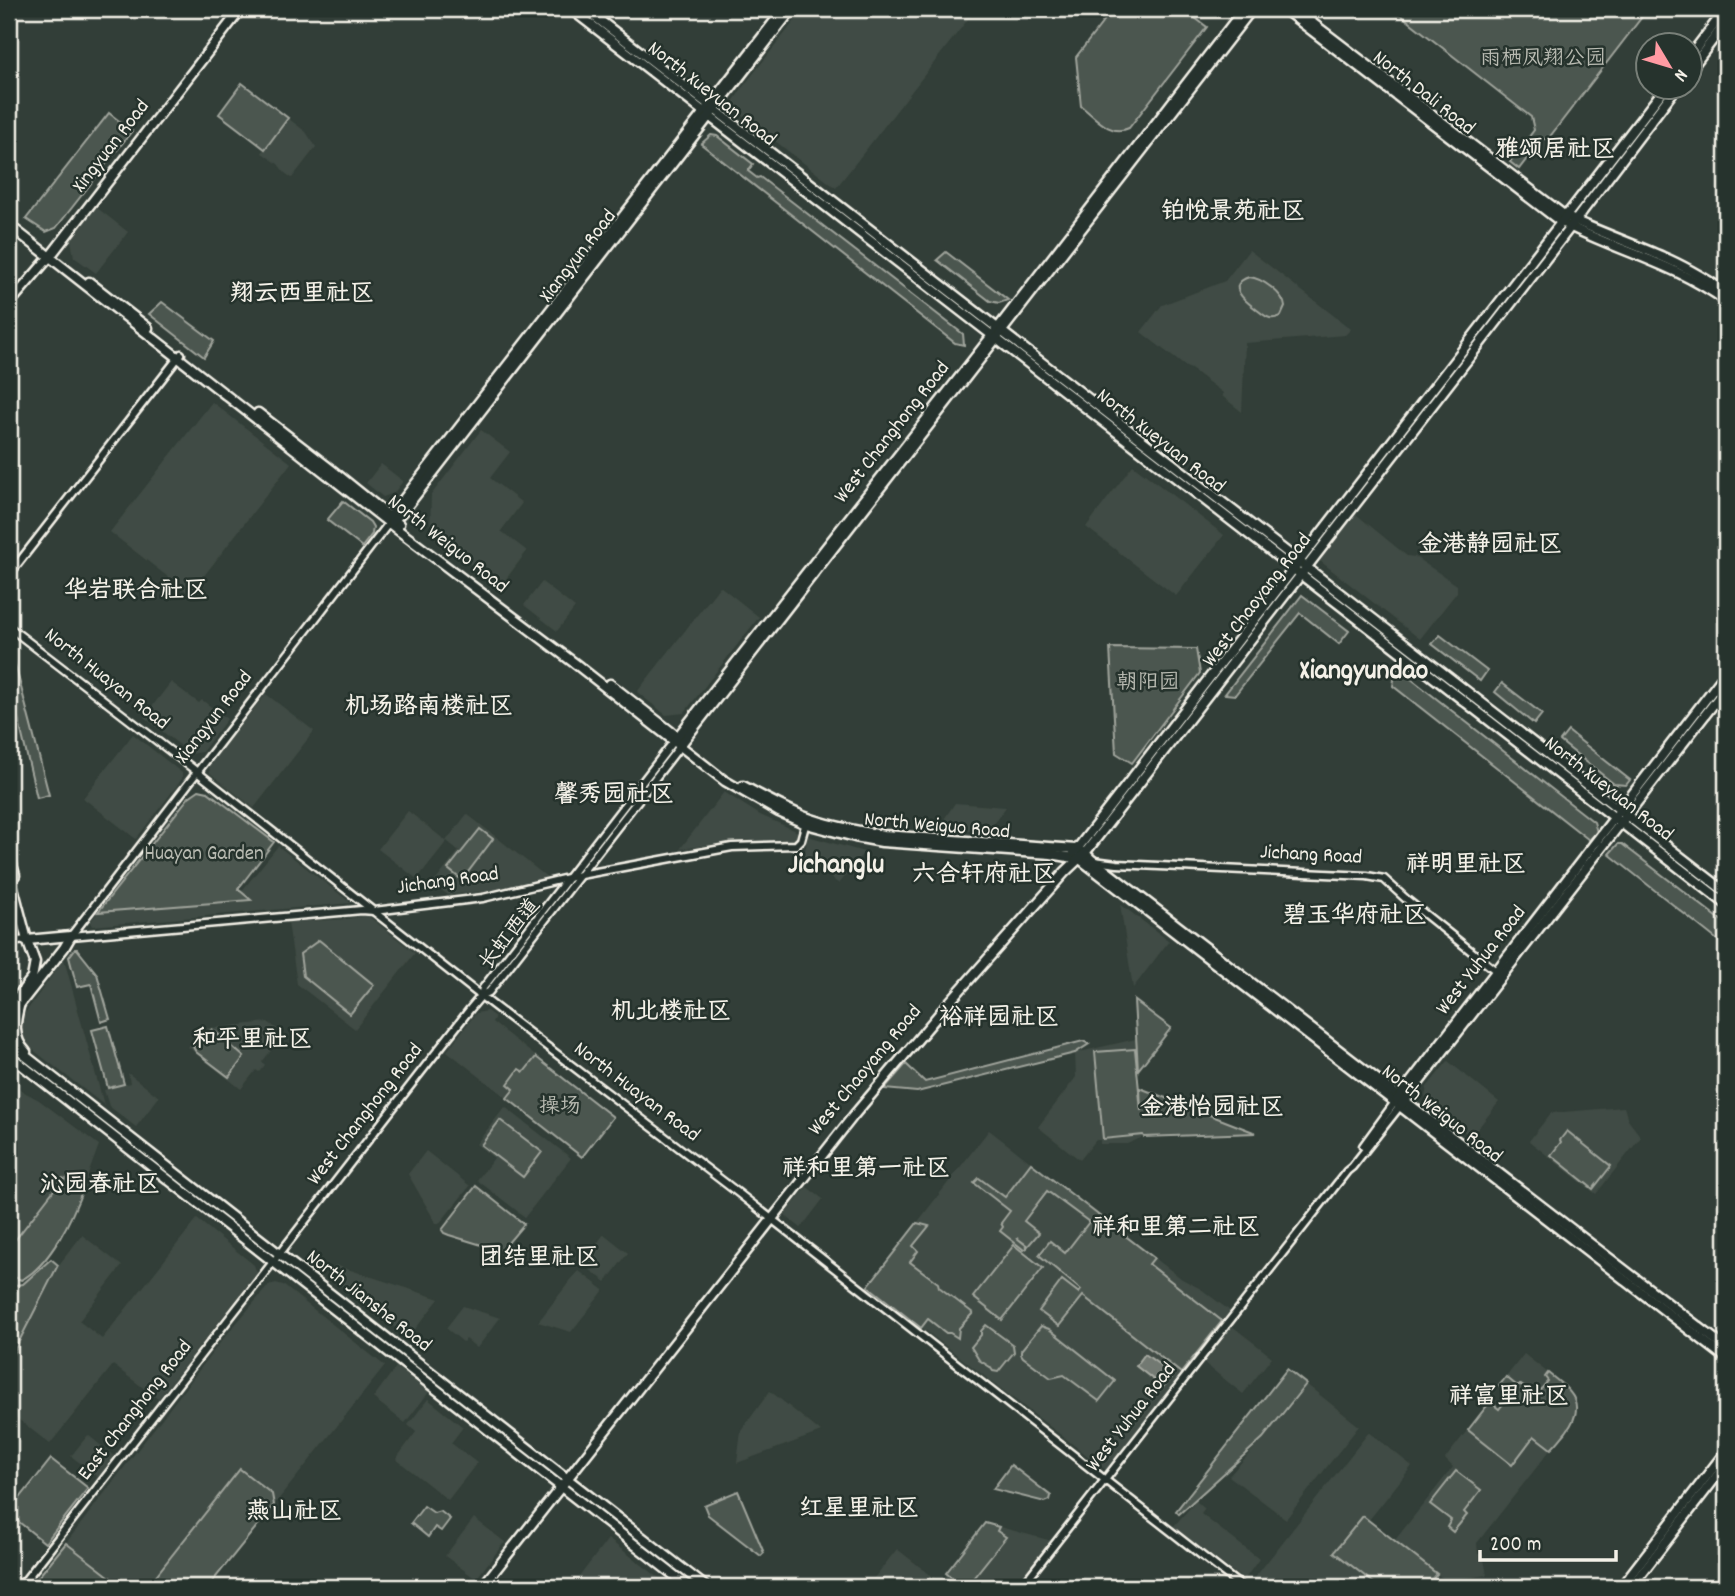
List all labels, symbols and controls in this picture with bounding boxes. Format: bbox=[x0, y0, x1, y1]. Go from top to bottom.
north arrow bbox=[1634, 32, 1704, 102]
street label: North Xueyuan Road bbox=[640, 35, 782, 155]
street label: North Dali Road bbox=[1365, 44, 1481, 144]
park label: 雨栖凤翔公园 bbox=[1480, 45, 1606, 75]
text: N bbox=[1666, 62, 1693, 86]
street label: Xingyuan Road bbox=[66, 94, 158, 200]
district label: 雅颂居社区 bbox=[1495, 134, 1615, 168]
district label: 铂悦景苑社区 bbox=[1161, 196, 1305, 230]
street label: Xiangyun Road bbox=[533, 204, 625, 310]
district label: 翔云西里社区 bbox=[230, 278, 374, 312]
street label: West Changhong Road bbox=[828, 355, 958, 511]
street label: North Xueyuan Road bbox=[1089, 382, 1231, 502]
street label: North Weiguo Road bbox=[380, 488, 514, 602]
street label: West Chaoyang Road bbox=[1196, 527, 1320, 675]
district label: 金港静园社区 bbox=[1418, 529, 1562, 563]
district label: 华岩联合社区 bbox=[64, 575, 208, 609]
street label: North Huayan Road bbox=[37, 622, 175, 738]
district label: Xiangyundao bbox=[1300, 653, 1428, 693]
street label: Xiangyun Road bbox=[169, 665, 261, 771]
park label: 朝阳园 bbox=[1117, 669, 1180, 699]
district label: 机场路南楼社区 bbox=[345, 691, 513, 725]
street label: North Xueyuan Road bbox=[1537, 730, 1679, 850]
district label: 馨秀园社区 bbox=[554, 779, 674, 813]
street label: North Weiguo Road bbox=[863, 806, 1011, 848]
street label: Jichang Road bbox=[1259, 838, 1363, 874]
park label: Huayan Garden bbox=[144, 840, 264, 870]
district label: Jichanglu bbox=[788, 847, 884, 887]
district label: 祥明里社区 bbox=[1406, 849, 1526, 883]
district label: 六合轩府社区 bbox=[912, 859, 1056, 893]
street label: Jichang Road bbox=[395, 860, 501, 904]
street label: 长虹西道 bbox=[473, 893, 549, 977]
district label: 碧玉华府社区 bbox=[1283, 900, 1427, 934]
street label: West Yuhua Road bbox=[1430, 900, 1534, 1022]
district label: 机北楼社区 bbox=[611, 996, 731, 1030]
street label: West Chaoyang Road bbox=[802, 999, 930, 1143]
district label: 裕祥园社区 bbox=[939, 1002, 1059, 1036]
district label: 和平里社区 bbox=[192, 1024, 312, 1058]
street label: North Huayan Road bbox=[566, 1035, 706, 1151]
street label: West Changhong Road bbox=[301, 1037, 431, 1193]
street label: North Weiguo Road bbox=[1374, 1058, 1508, 1172]
district label: 金港怡园社区 bbox=[1140, 1092, 1284, 1126]
park label: 操场 bbox=[539, 1093, 581, 1123]
district label: 祥和里第一社区 bbox=[782, 1153, 950, 1187]
district label: 沁园春社区 bbox=[40, 1169, 160, 1203]
district label: 祥和里第二社区 bbox=[1092, 1212, 1260, 1246]
district label: 团结里社区 bbox=[479, 1242, 599, 1276]
street label: North Jianshe Road bbox=[299, 1243, 437, 1361]
street label: East Changhong Road bbox=[71, 1334, 201, 1488]
street label: West Yuhua Road bbox=[1080, 1357, 1184, 1479]
district label: 祥富里社区 bbox=[1449, 1381, 1569, 1415]
district label: 红星里社区 bbox=[799, 1493, 919, 1527]
district label: 燕山社区 bbox=[246, 1496, 342, 1530]
scale bar bbox=[1480, 1519, 1616, 1563]
text: 200 m bbox=[1490, 1531, 1541, 1561]

